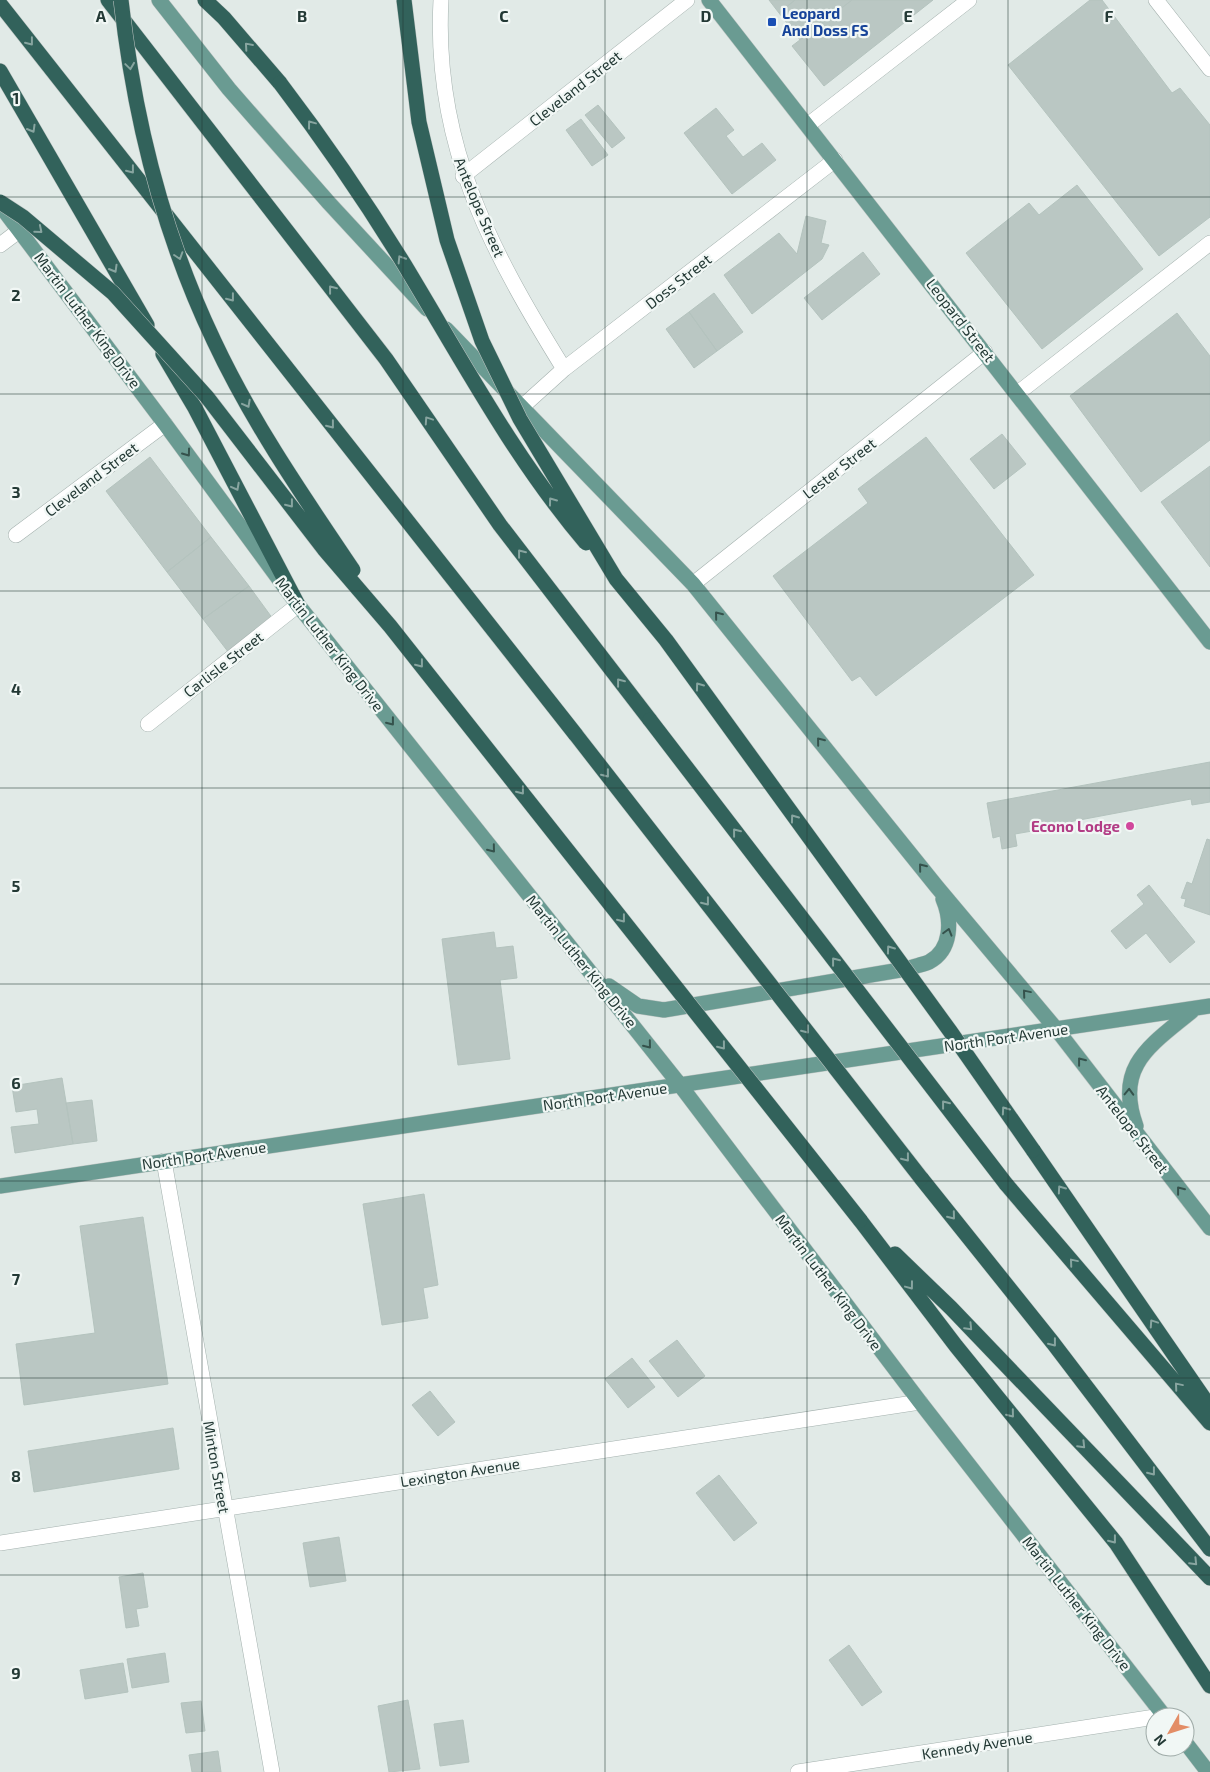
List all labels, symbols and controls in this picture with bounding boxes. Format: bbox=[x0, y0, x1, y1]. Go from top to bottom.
place label: Leopard And Doss FS bbox=[782, 4, 869, 39]
text: A bbox=[96, 6, 107, 25]
text: B bbox=[297, 6, 307, 25]
text: C bbox=[499, 6, 509, 25]
text: D bbox=[701, 6, 712, 25]
text: E bbox=[903, 6, 913, 25]
text: F bbox=[1105, 6, 1114, 25]
marker: Leopard And Doss FS bbox=[766, 16, 778, 28]
one-way arrow bbox=[25, 36, 33, 45]
one-way arrow bbox=[246, 43, 254, 52]
street label: Cleveland Street bbox=[525, 46, 625, 130]
one-way arrow bbox=[124, 62, 135, 70]
text: 1 bbox=[13, 88, 19, 107]
one-way arrow bbox=[309, 121, 317, 130]
one-way arrow bbox=[26, 123, 36, 132]
street label: Antelope Street bbox=[451, 154, 509, 260]
one-way arrow bbox=[125, 164, 133, 173]
one-way arrow bbox=[34, 225, 43, 234]
street label: Martin Luther King Drive bbox=[31, 249, 145, 391]
street label: Doss Street bbox=[641, 249, 715, 312]
one-way arrow bbox=[174, 252, 184, 260]
one-way arrow bbox=[398, 256, 407, 265]
one-way arrow bbox=[108, 264, 118, 273]
street label: Leopard Street bbox=[923, 275, 999, 365]
text: 2 bbox=[11, 285, 21, 304]
one-way arrow bbox=[329, 285, 338, 295]
one-way arrow bbox=[225, 292, 234, 302]
one-way arrow bbox=[241, 399, 251, 408]
one-way arrow bbox=[425, 416, 434, 426]
one-way arrow bbox=[326, 420, 335, 429]
street label: Lester Street bbox=[799, 434, 879, 502]
street label: Cleveland Street bbox=[41, 438, 141, 520]
one-way arrow bbox=[181, 448, 190, 457]
text: 3 bbox=[11, 482, 21, 501]
one-way arrow bbox=[230, 482, 240, 491]
one-way arrow bbox=[549, 498, 557, 507]
one-way arrow bbox=[284, 499, 293, 508]
one-way arrow bbox=[519, 550, 527, 559]
street label: Martin Luther King Drive bbox=[272, 573, 388, 715]
one-way arrow bbox=[715, 612, 723, 621]
street label: Carlisle Street bbox=[180, 627, 267, 701]
one-way arrow bbox=[414, 658, 423, 668]
text: 4 bbox=[11, 679, 21, 698]
one-way arrow bbox=[618, 679, 626, 688]
one-way arrow bbox=[696, 682, 705, 692]
one-way arrow bbox=[386, 716, 394, 725]
one-way arrow bbox=[817, 738, 825, 747]
one-way arrow bbox=[600, 768, 608, 777]
one-way arrow bbox=[515, 786, 524, 795]
one-way arrow bbox=[791, 814, 800, 824]
place label: Econo Lodge bbox=[1031, 817, 1120, 835]
marker: Econo Lodge bbox=[1124, 820, 1136, 832]
one-way arrow bbox=[733, 829, 741, 838]
one-way arrow bbox=[487, 844, 496, 853]
one-way arrow bbox=[918, 864, 927, 873]
text: 5 bbox=[12, 876, 21, 895]
street label: Martin Luther King Drive bbox=[523, 891, 641, 1031]
one-way arrow bbox=[700, 896, 708, 905]
one-way arrow bbox=[616, 913, 624, 922]
one-way arrow bbox=[942, 929, 952, 937]
one-way arrow bbox=[888, 946, 896, 955]
one-way arrow bbox=[832, 957, 841, 967]
one-way arrow bbox=[1022, 989, 1031, 998]
street label: North Port Avenue bbox=[943, 1019, 1069, 1055]
one-way arrow bbox=[800, 1024, 809, 1034]
one-way arrow bbox=[643, 1039, 651, 1048]
one-way arrow bbox=[717, 1040, 725, 1049]
one-way arrow bbox=[1078, 1058, 1086, 1067]
text: 6 bbox=[11, 1073, 21, 1092]
street label: North Port Avenue bbox=[542, 1078, 668, 1114]
street label: Antelope Street bbox=[1093, 1081, 1173, 1177]
one-way arrow bbox=[1124, 1088, 1135, 1096]
one-way arrow bbox=[941, 1100, 950, 1109]
one-way arrow bbox=[1002, 1106, 1011, 1116]
street label: North Port Avenue bbox=[141, 1137, 267, 1173]
one-way arrow bbox=[900, 1152, 909, 1162]
one-way arrow bbox=[1058, 1185, 1067, 1195]
one-way arrow bbox=[1177, 1186, 1186, 1195]
one-way arrow bbox=[946, 1210, 954, 1219]
street label: Martin Luther King Drive bbox=[772, 1211, 886, 1353]
one-way arrow bbox=[1070, 1259, 1079, 1268]
text: 7 bbox=[12, 1269, 21, 1288]
one-way arrow bbox=[905, 1280, 913, 1289]
one-way arrow bbox=[1150, 1319, 1159, 1329]
one-way arrow bbox=[963, 1322, 972, 1331]
one-way arrow bbox=[1048, 1337, 1056, 1346]
one-way arrow bbox=[1176, 1383, 1184, 1392]
one-way arrow bbox=[1005, 1408, 1013, 1417]
street label: Minton Street bbox=[200, 1419, 234, 1515]
one-way arrow bbox=[1076, 1439, 1085, 1448]
street label: Lexington Avenue bbox=[399, 1454, 521, 1490]
text: 8 bbox=[11, 1466, 21, 1485]
one-way arrow bbox=[1147, 1466, 1155, 1475]
street label: Martin Luther King Drive bbox=[1019, 1532, 1135, 1674]
one-way arrow bbox=[1107, 1534, 1116, 1544]
one-way arrow bbox=[1188, 1556, 1197, 1565]
text: 9 bbox=[11, 1663, 21, 1682]
north arrow bbox=[1145, 1707, 1195, 1757]
street label: Kennedy Avenue bbox=[920, 1727, 1034, 1763]
text: N bbox=[1150, 1731, 1169, 1750]

